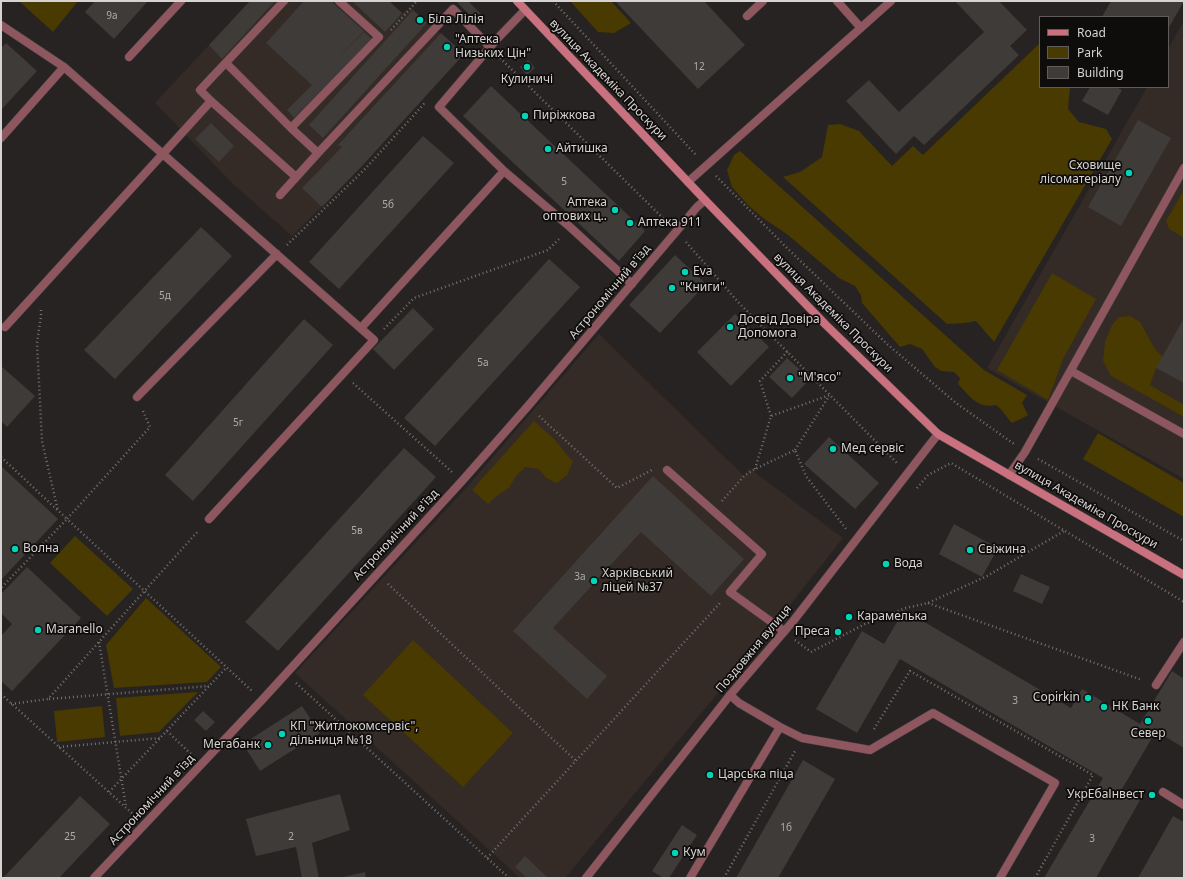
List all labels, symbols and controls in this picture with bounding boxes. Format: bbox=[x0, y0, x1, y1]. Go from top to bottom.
house number: 9а bbox=[106, 10, 118, 22]
place label: Біла Лілія bbox=[428, 13, 484, 27]
marker: Біла Лілія bbox=[415, 15, 425, 25]
street label: вулиця Академіка Проскури bbox=[546, 16, 670, 144]
legend bbox=[1039, 16, 1169, 88]
text: Road bbox=[1077, 24, 1106, 41]
place label: "Аптека Низьких Цін" bbox=[455, 33, 531, 61]
marker: "Аптека Низьких Цін" bbox=[442, 42, 452, 52]
text: Park bbox=[1077, 44, 1102, 61]
house number: 12 bbox=[693, 61, 705, 73]
marker: Кулиничі bbox=[522, 62, 532, 72]
text: Building bbox=[1077, 64, 1124, 81]
place label: Кулиничі bbox=[501, 73, 553, 87]
place label: Пиріжкова bbox=[533, 109, 595, 123]
marker: Пиріжкова bbox=[520, 111, 530, 121]
place label: Айтишка bbox=[556, 142, 608, 156]
marker: Айтишка bbox=[543, 144, 553, 154]
place label: Сховище лісоматеріалу bbox=[1040, 159, 1121, 187]
marker: Сховище лісоматеріалу bbox=[1124, 168, 1134, 178]
house number: 5 bbox=[561, 176, 567, 188]
place label: Аптека оптових ц‥ bbox=[543, 196, 607, 224]
house number: 5б bbox=[382, 199, 394, 211]
marker: Аптека оптових ц‥ bbox=[610, 205, 620, 215]
place label: Аптека 911 bbox=[638, 216, 702, 230]
marker: Аптека 911 bbox=[625, 218, 635, 228]
street label: Астрономічний в'їзд bbox=[566, 242, 654, 342]
street label: вулиця Академіка Проскури bbox=[770, 250, 896, 376]
place label: Eva bbox=[693, 265, 712, 279]
marker: Eva bbox=[680, 267, 690, 277]
place label: "Книги" bbox=[680, 281, 725, 295]
marker: "Книги" bbox=[667, 283, 677, 293]
house number: 5д bbox=[159, 290, 171, 302]
place label: Досвід Довіра Допомога bbox=[738, 313, 820, 341]
marker: Досвід Довіра Допомога bbox=[725, 322, 735, 332]
house number: 5а bbox=[477, 357, 489, 369]
place label: "М'ясо" bbox=[798, 371, 841, 385]
marker: "М'ясо" bbox=[785, 373, 795, 383]
house number: 5г bbox=[233, 417, 243, 429]
place label: Мед сервіс bbox=[841, 442, 904, 456]
marker: Мед сервіс bbox=[828, 444, 838, 454]
street label: вулиця Академіка Проскури bbox=[1012, 458, 1160, 552]
street label: Астрономічний в'їзд bbox=[350, 487, 442, 583]
house number: 5в bbox=[351, 525, 363, 537]
place label: Волна bbox=[23, 542, 59, 556]
place label: Свіжина bbox=[978, 543, 1026, 557]
marker: Волна bbox=[10, 544, 20, 554]
marker: Свіжина bbox=[965, 545, 975, 555]
place label: Вода bbox=[894, 557, 923, 571]
marker: Вода bbox=[881, 559, 891, 569]
place label: Харківський ліцей №37 bbox=[602, 567, 673, 595]
house number: 3а bbox=[574, 571, 586, 583]
marker: Харківський ліцей №37 bbox=[589, 576, 599, 586]
street label: Поздовжня вулиця bbox=[713, 602, 795, 696]
place label: Карамелька bbox=[857, 610, 927, 624]
marker: Карамелька bbox=[844, 612, 854, 622]
place label: Maranello bbox=[46, 623, 103, 637]
marker: Maranello bbox=[33, 625, 43, 635]
place label: Преса bbox=[795, 625, 830, 639]
marker: Преса bbox=[833, 627, 843, 637]
place label: Copirkin bbox=[1033, 691, 1080, 705]
marker: Copirkin bbox=[1083, 693, 1093, 703]
house number: 3 bbox=[1012, 695, 1018, 707]
place label: НК Банк bbox=[1112, 700, 1159, 714]
marker: НК Банк bbox=[1099, 702, 1109, 712]
marker: Север bbox=[1143, 716, 1153, 726]
place label: КП "Житлокомсервіс", дільниця №18 bbox=[290, 720, 419, 748]
place label: Север bbox=[1131, 727, 1165, 741]
marker: КП "Житлокомсервіс", дільниця №18 bbox=[277, 729, 287, 739]
place label: Мегабанк bbox=[203, 738, 260, 752]
marker: Мегабанк bbox=[263, 740, 273, 750]
street label: Астрономічний в'їзд bbox=[106, 752, 198, 848]
place label: Царська піца bbox=[718, 768, 794, 782]
marker: Царська піца bbox=[705, 770, 715, 780]
place label: УкрЕбаІнвест bbox=[1067, 788, 1144, 802]
marker: УкрЕбаІнвест bbox=[1147, 790, 1157, 800]
house number: 1б bbox=[780, 822, 792, 834]
house number: 25 bbox=[64, 831, 76, 843]
house number: 2 bbox=[288, 831, 294, 843]
house number: 3 bbox=[1089, 833, 1095, 845]
place label: Кум bbox=[683, 846, 706, 860]
marker: Кум bbox=[670, 848, 680, 858]

